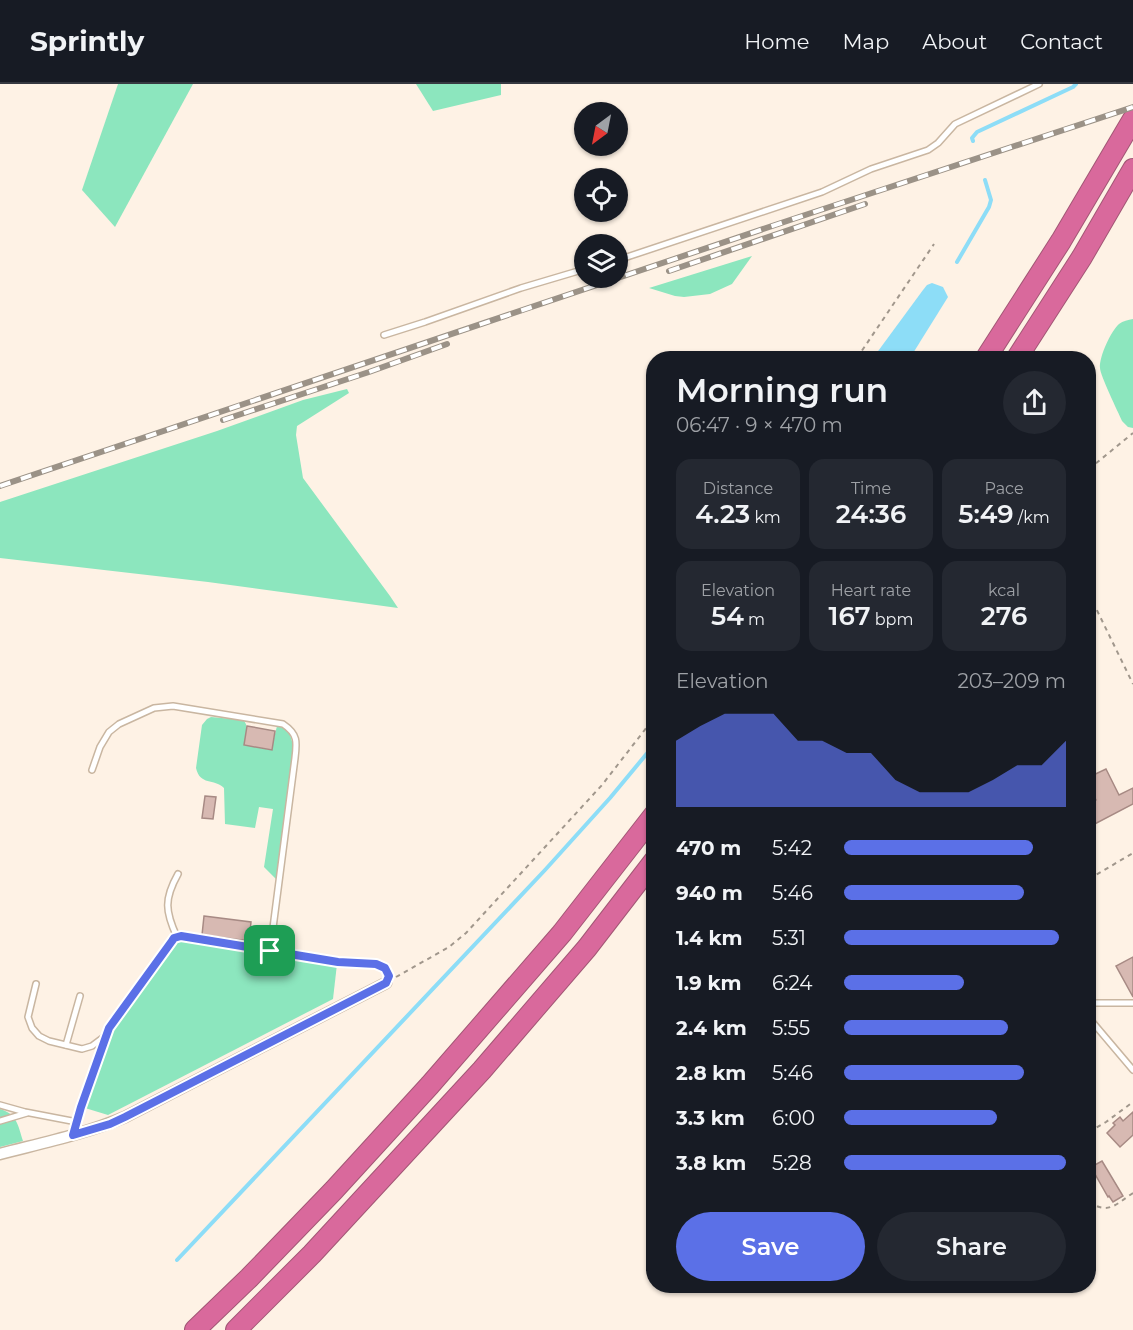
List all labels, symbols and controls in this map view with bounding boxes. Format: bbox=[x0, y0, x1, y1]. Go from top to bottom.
text: Sprintly bbox=[30, 24, 144, 58]
text: Home bbox=[744, 29, 809, 54]
text: Map bbox=[842, 29, 889, 54]
text: About bbox=[922, 29, 987, 54]
text: Contact bbox=[1020, 29, 1103, 54]
north arrow bbox=[574, 102, 628, 156]
map controls bbox=[574, 102, 628, 288]
button: locate bbox=[574, 168, 628, 222]
button: layers bbox=[574, 234, 628, 288]
text: Morning run bbox=[676, 370, 888, 410]
button: share bbox=[1003, 371, 1066, 434]
text: 06:47 · 9 × 470 m bbox=[676, 413, 843, 437]
text: Distance bbox=[703, 479, 773, 498]
text: Time bbox=[851, 479, 891, 498]
text: Pace bbox=[984, 479, 1024, 498]
text: 4.23 bbox=[695, 498, 750, 530]
text: 24:36 bbox=[836, 498, 906, 530]
text: 5:49 bbox=[958, 498, 1014, 530]
text: km bbox=[750, 508, 781, 527]
text: /km bbox=[1014, 508, 1050, 527]
text: Elevation bbox=[701, 581, 775, 600]
text: Heart rate bbox=[831, 581, 911, 600]
text: kcal bbox=[988, 581, 1020, 600]
text: 54 bbox=[711, 600, 744, 632]
text: 167 bbox=[829, 600, 871, 632]
text: 276 bbox=[981, 600, 1027, 632]
text: m bbox=[744, 610, 765, 629]
text: bpm bbox=[871, 610, 913, 629]
text: Elevation bbox=[676, 669, 768, 693]
text: 203–209 m bbox=[957, 669, 1066, 693]
text: 470 m bbox=[676, 836, 741, 860]
text: 5:42 bbox=[772, 836, 812, 860]
text: 940 m bbox=[676, 881, 743, 905]
text: 5:46 bbox=[772, 881, 813, 905]
pin bbox=[244, 925, 295, 976]
text: 1.4 km bbox=[676, 926, 743, 950]
text: 5:31 bbox=[772, 926, 806, 950]
icon: arrive bbox=[253, 934, 286, 967]
text: 1.9 km bbox=[676, 971, 742, 995]
text: 6:24 bbox=[772, 971, 813, 995]
text: 2.4 km bbox=[676, 1016, 747, 1040]
text: 5:55 bbox=[772, 1016, 810, 1040]
text: 2.8 km bbox=[676, 1061, 746, 1085]
text: 5:46 bbox=[772, 1061, 813, 1085]
text: 3.3 km bbox=[676, 1106, 745, 1130]
text: 6:00 bbox=[772, 1106, 815, 1130]
text: 3.8 km bbox=[676, 1151, 746, 1175]
text: 5:28 bbox=[772, 1151, 812, 1175]
button: Save bbox=[676, 1212, 865, 1281]
button: Share bbox=[877, 1212, 1066, 1281]

